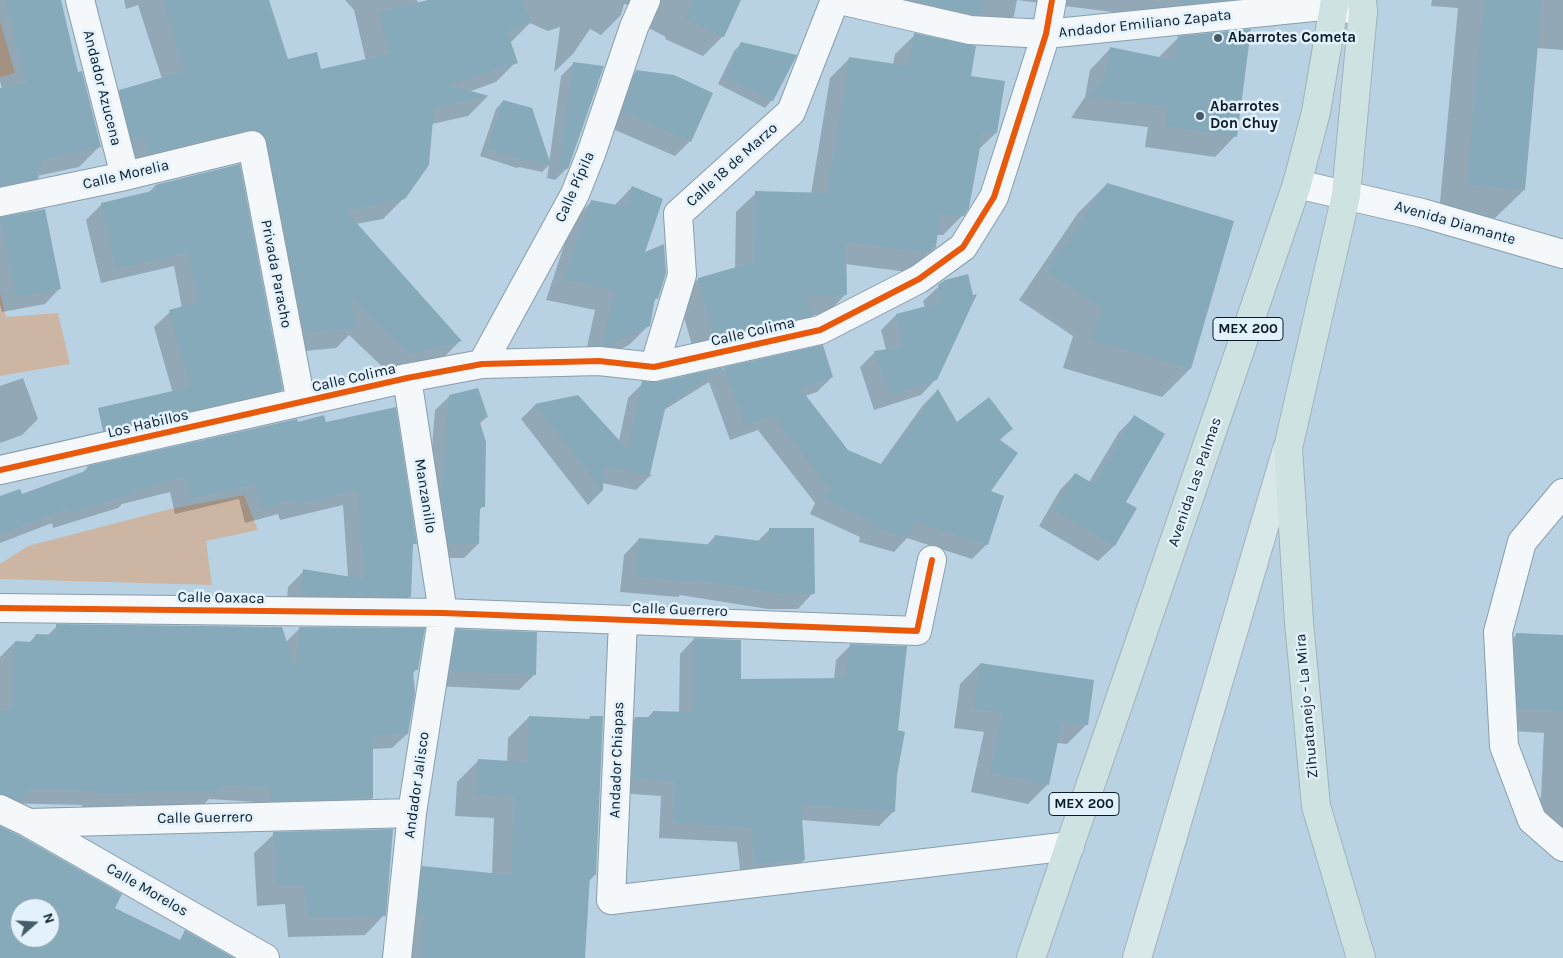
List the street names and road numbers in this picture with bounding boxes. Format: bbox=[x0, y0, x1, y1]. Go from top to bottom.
street label: Andador Emiliano Zapata bbox=[1058, 6, 1232, 42]
street label: Andador Azucena bbox=[79, 28, 125, 148]
street label: Calle 18 de Marzo bbox=[683, 119, 781, 211]
street label: Calle Pípila bbox=[551, 149, 599, 225]
street label: Calle Morelia bbox=[81, 156, 171, 194]
street label: Avenida Diamante bbox=[1392, 197, 1518, 249]
street label: Privada Paracho bbox=[257, 218, 295, 330]
street label: Calle Colima bbox=[709, 314, 797, 350]
road number: MEX 200 bbox=[1213, 318, 1283, 340]
street label: Calle Colima bbox=[310, 360, 398, 396]
street label: Los Habillos bbox=[106, 406, 190, 442]
street label: Avenida Las Palmas bbox=[1164, 415, 1226, 549]
street label: Manzanillo bbox=[410, 457, 440, 535]
street label: Calle Oaxaca bbox=[177, 588, 265, 608]
street label: Calle Guerrero bbox=[632, 599, 728, 621]
street label: Zihuatanejo - La Mira bbox=[1292, 633, 1322, 779]
street label: Andador Chiapas bbox=[606, 701, 628, 819]
street label: Andador Jalisco bbox=[401, 730, 433, 840]
road number: MEX 200 bbox=[1049, 792, 1119, 816]
street label: Calle Guerrero bbox=[157, 808, 253, 828]
street label: Calle Morelos bbox=[103, 859, 191, 921]

